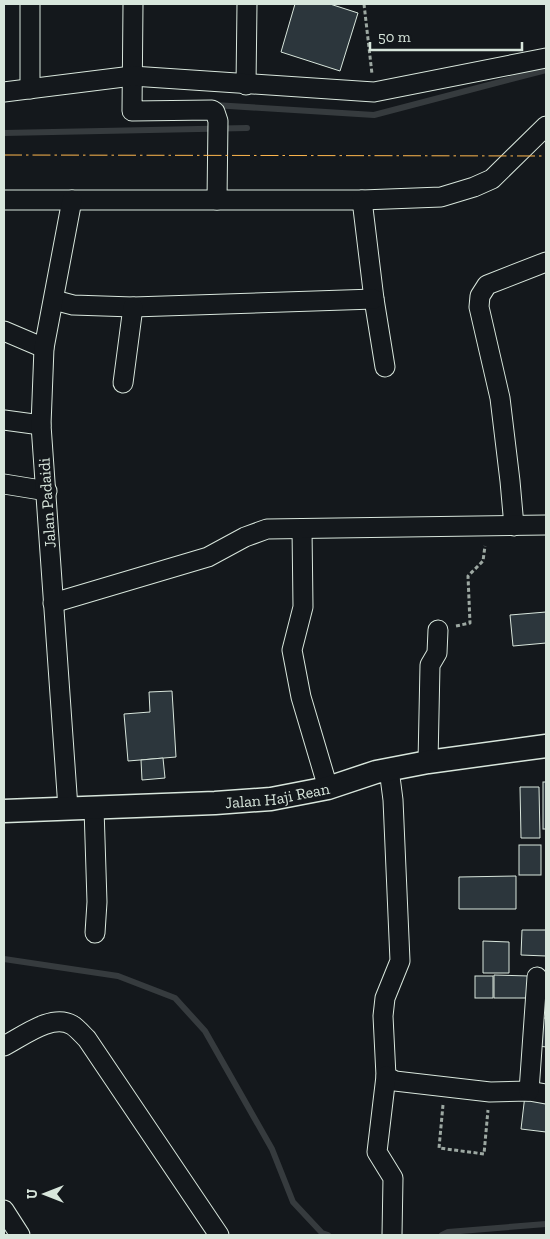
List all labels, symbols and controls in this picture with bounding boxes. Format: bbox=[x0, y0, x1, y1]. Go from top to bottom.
scale bar bbox=[370, 20, 522, 52]
text: 50 m bbox=[378, 28, 411, 46]
street label: Jalan Padaidi bbox=[34, 457, 60, 549]
street label: Jalan Haji Rean bbox=[224, 778, 332, 812]
north arrow bbox=[20, 1169, 70, 1219]
text: U bbox=[24, 1189, 41, 1199]

